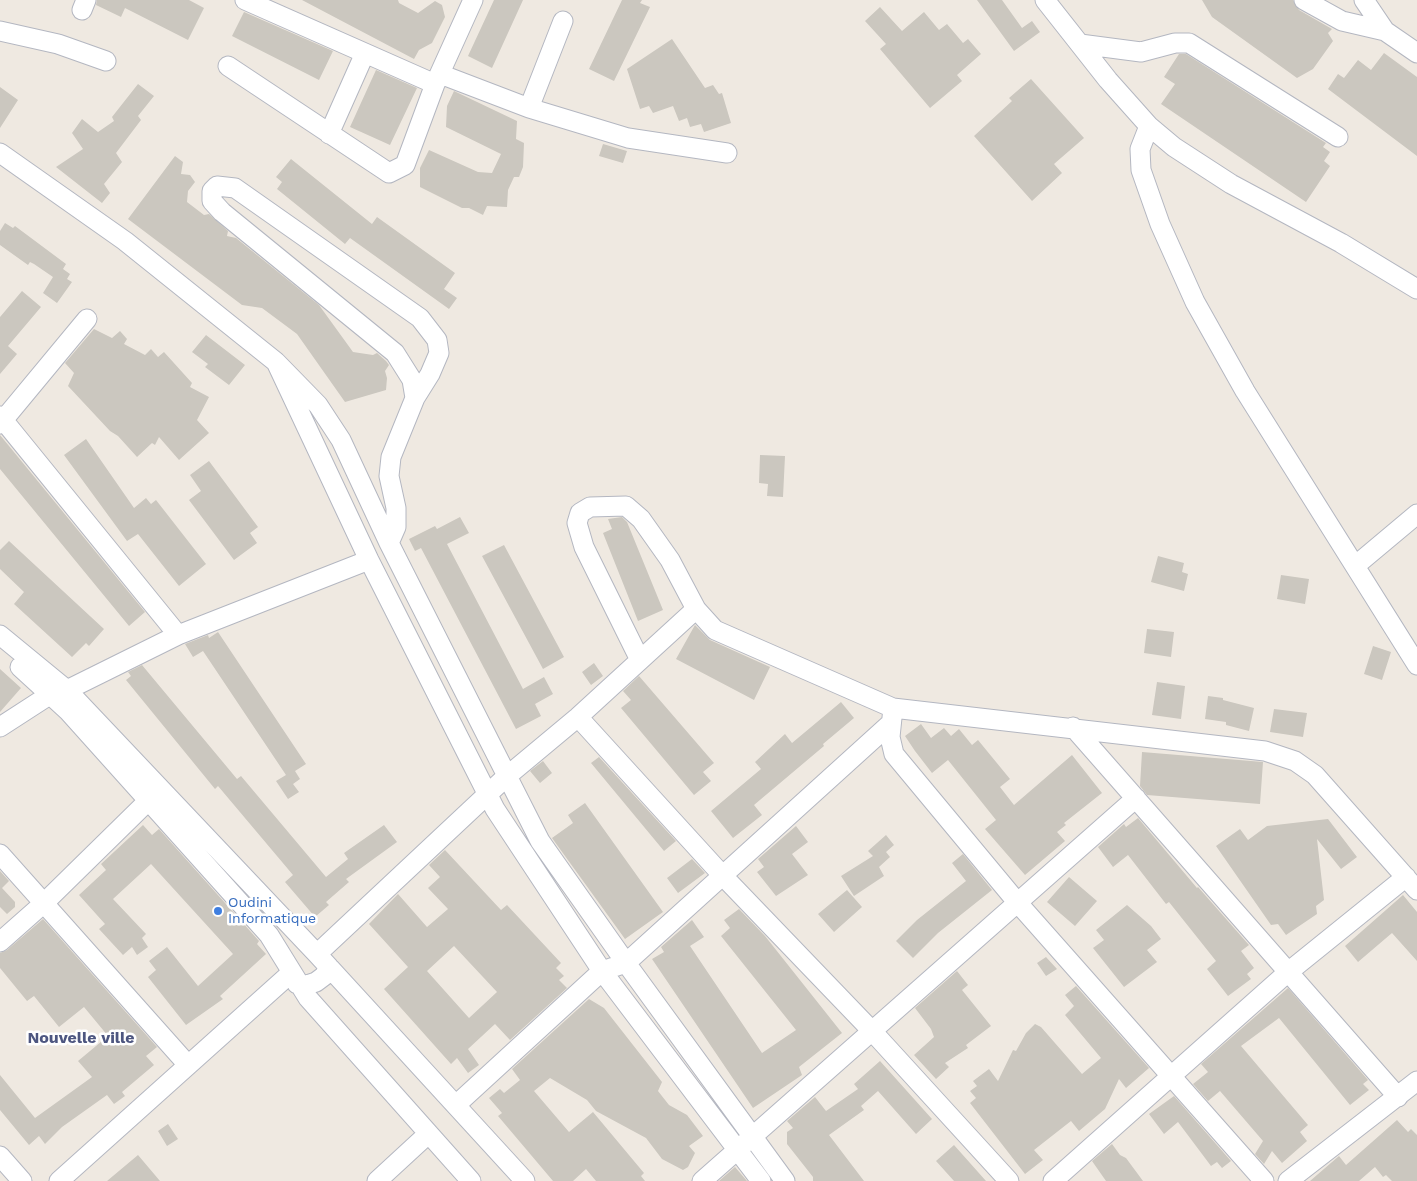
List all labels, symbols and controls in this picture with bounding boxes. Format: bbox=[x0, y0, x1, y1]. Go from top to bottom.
place label: Oudini Informatique bbox=[228, 895, 316, 928]
marker: Oudini Informatique bbox=[212, 905, 224, 917]
district label: Nouvelle ville bbox=[27, 1028, 135, 1048]

